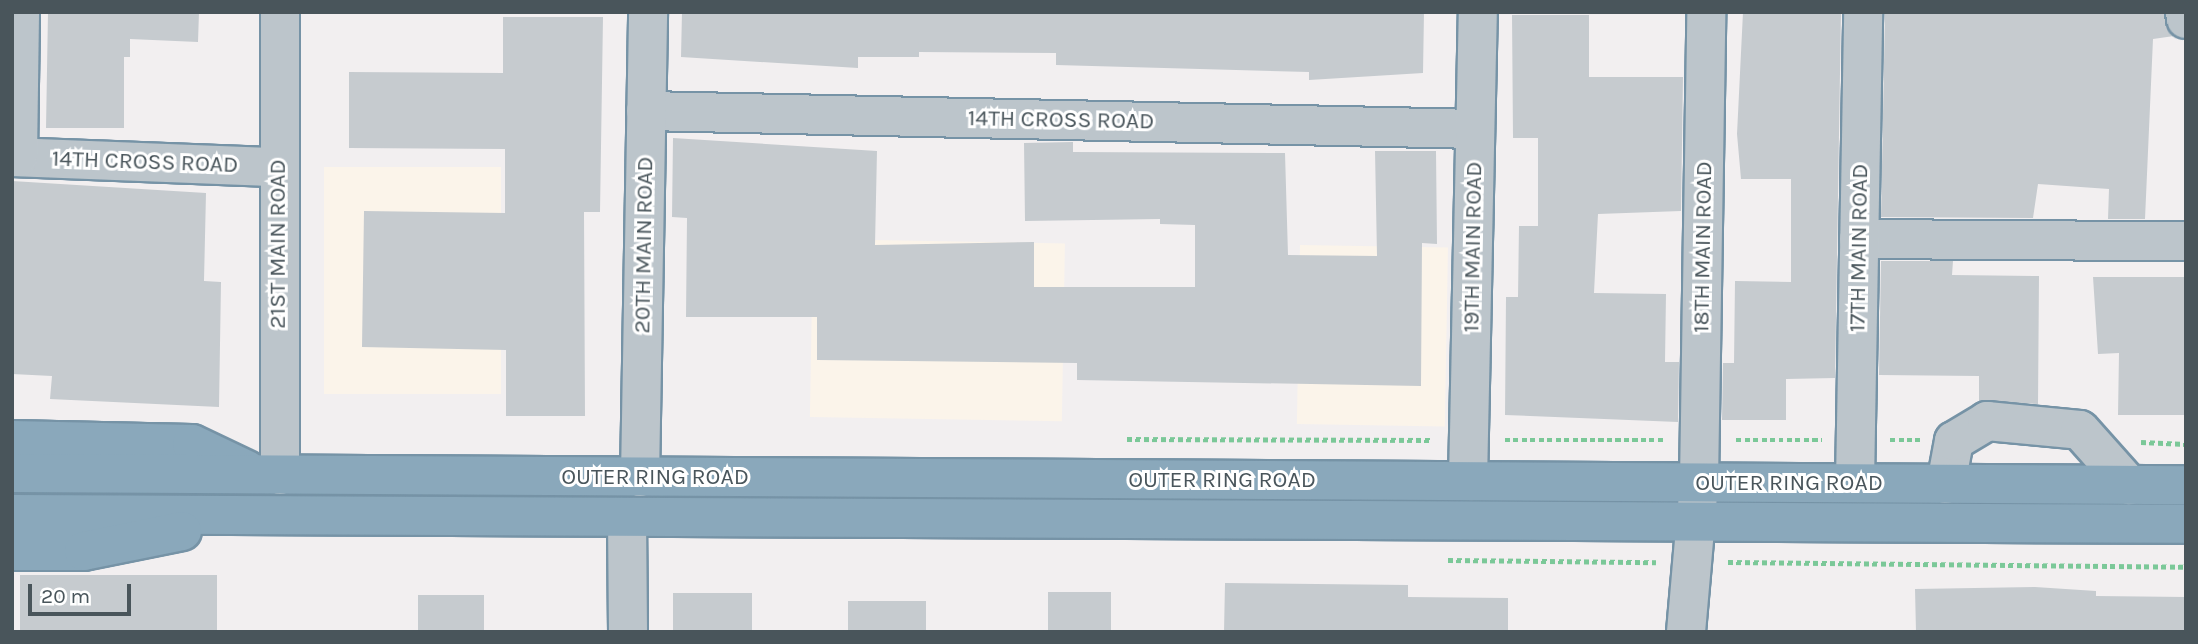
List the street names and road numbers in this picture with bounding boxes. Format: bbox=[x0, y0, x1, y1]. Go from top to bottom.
street label: 14TH CROSS ROAD bbox=[968, 105, 1154, 135]
street label: 14TH CROSS ROAD bbox=[51, 145, 239, 179]
street label: 20TH MAIN ROAD bbox=[629, 156, 659, 334]
street label: 21ST MAIN ROAD bbox=[264, 159, 292, 329]
street label: 19TH MAIN ROAD bbox=[1458, 161, 1488, 333]
street label: 18TH MAIN ROAD bbox=[1688, 161, 1718, 333]
street label: 17TH MAIN ROAD bbox=[1844, 164, 1874, 332]
street label: OUTER RING ROAD bbox=[561, 463, 749, 491]
street label: OUTER RING ROAD bbox=[1128, 466, 1316, 494]
street label: OUTER RING ROAD bbox=[1695, 469, 1883, 497]

